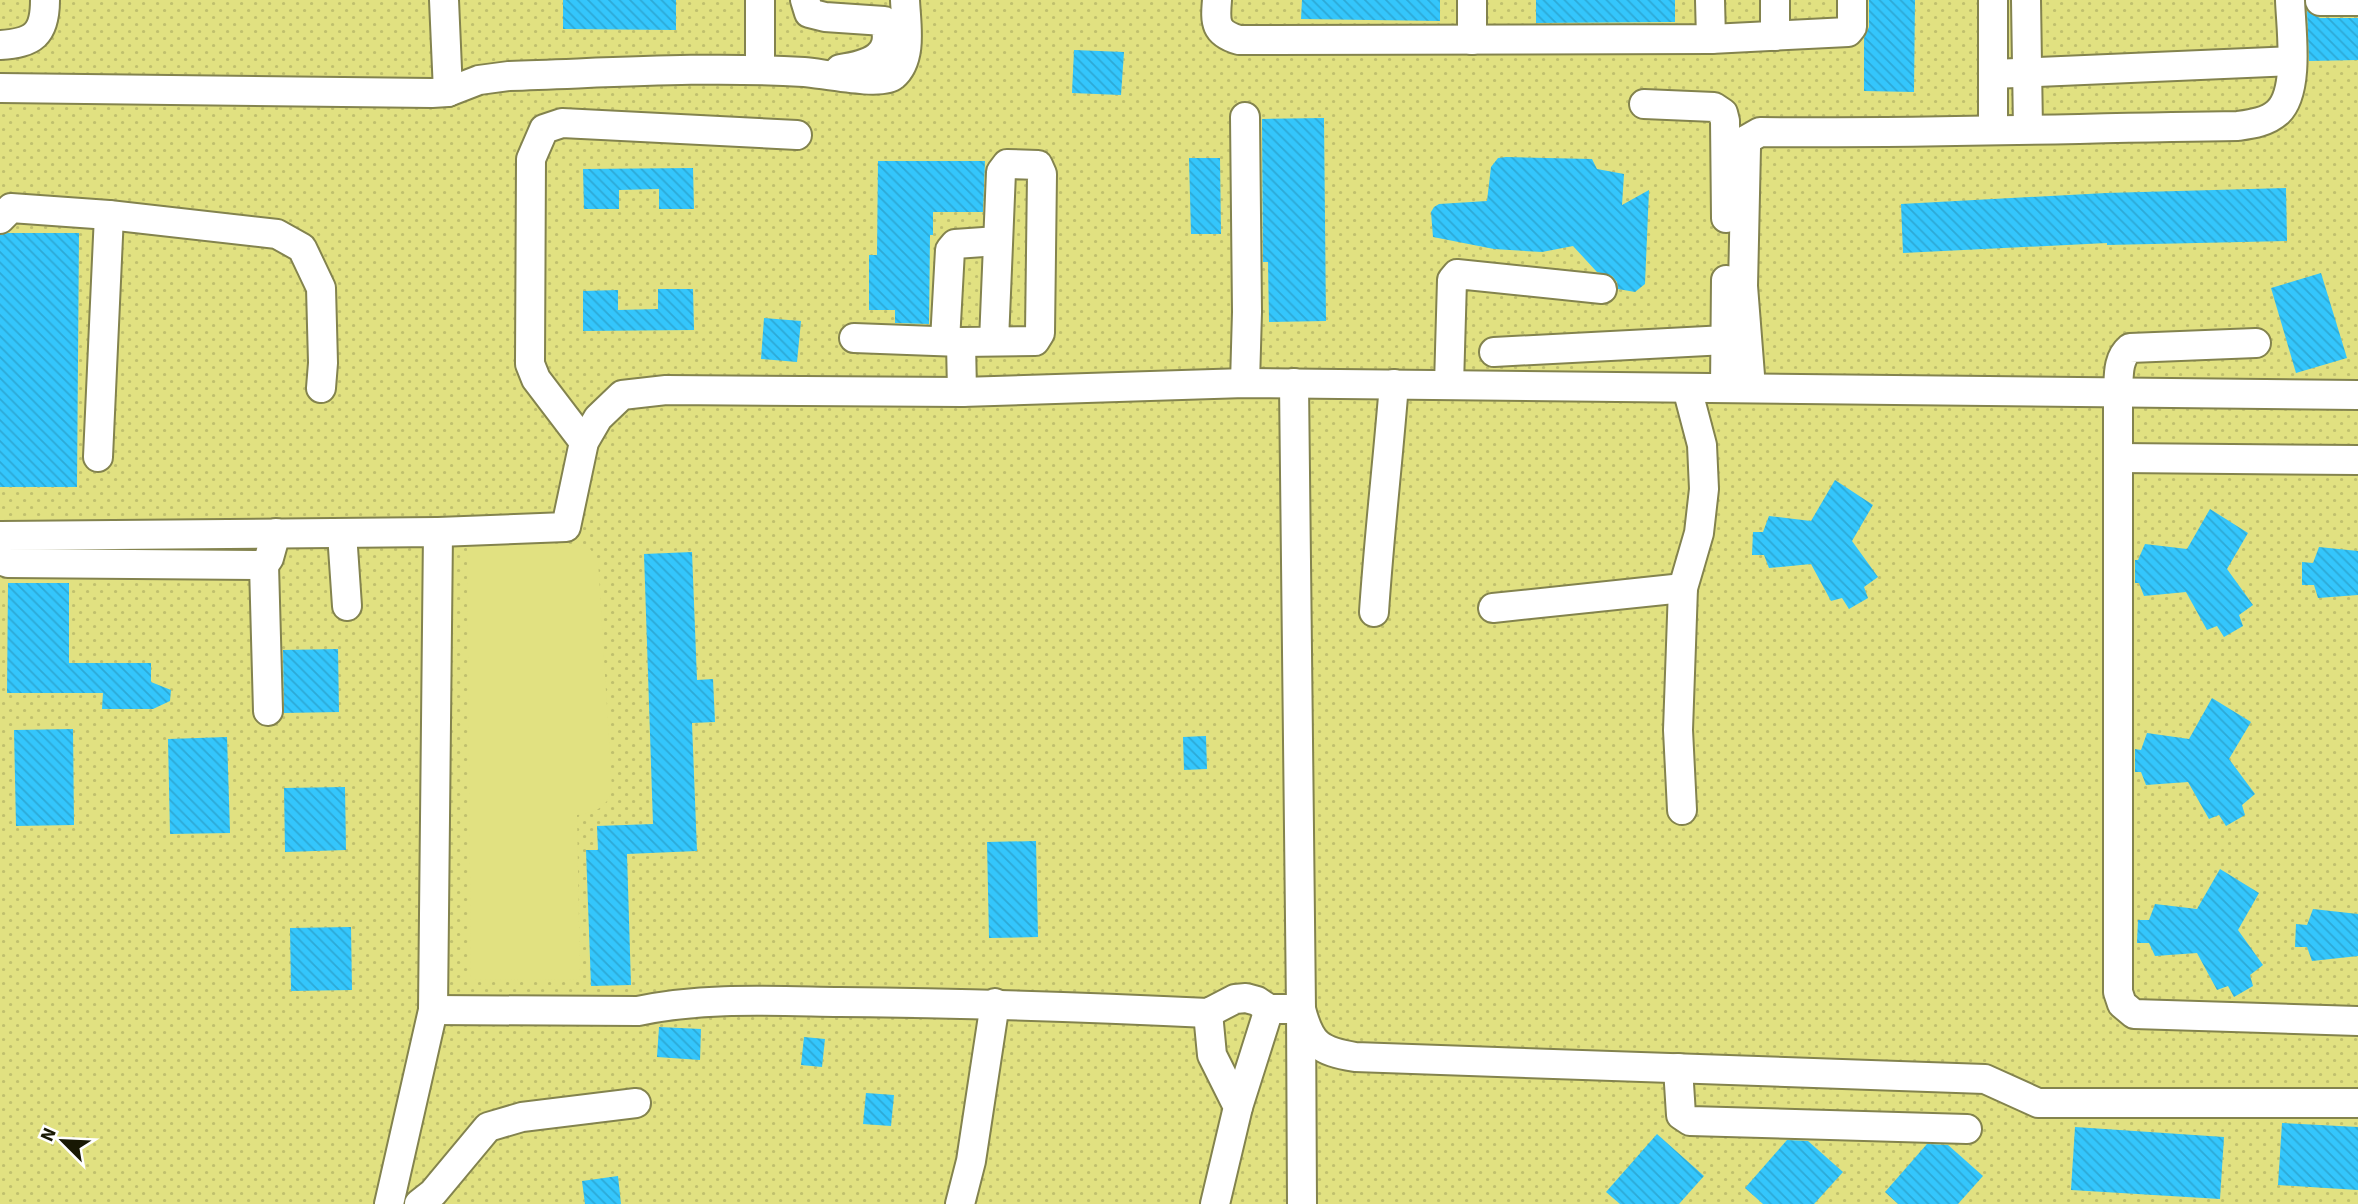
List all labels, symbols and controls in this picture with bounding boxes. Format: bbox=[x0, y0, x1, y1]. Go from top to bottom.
north arrow bbox=[28, 1106, 98, 1176]
text: N bbox=[34, 1123, 64, 1146]

